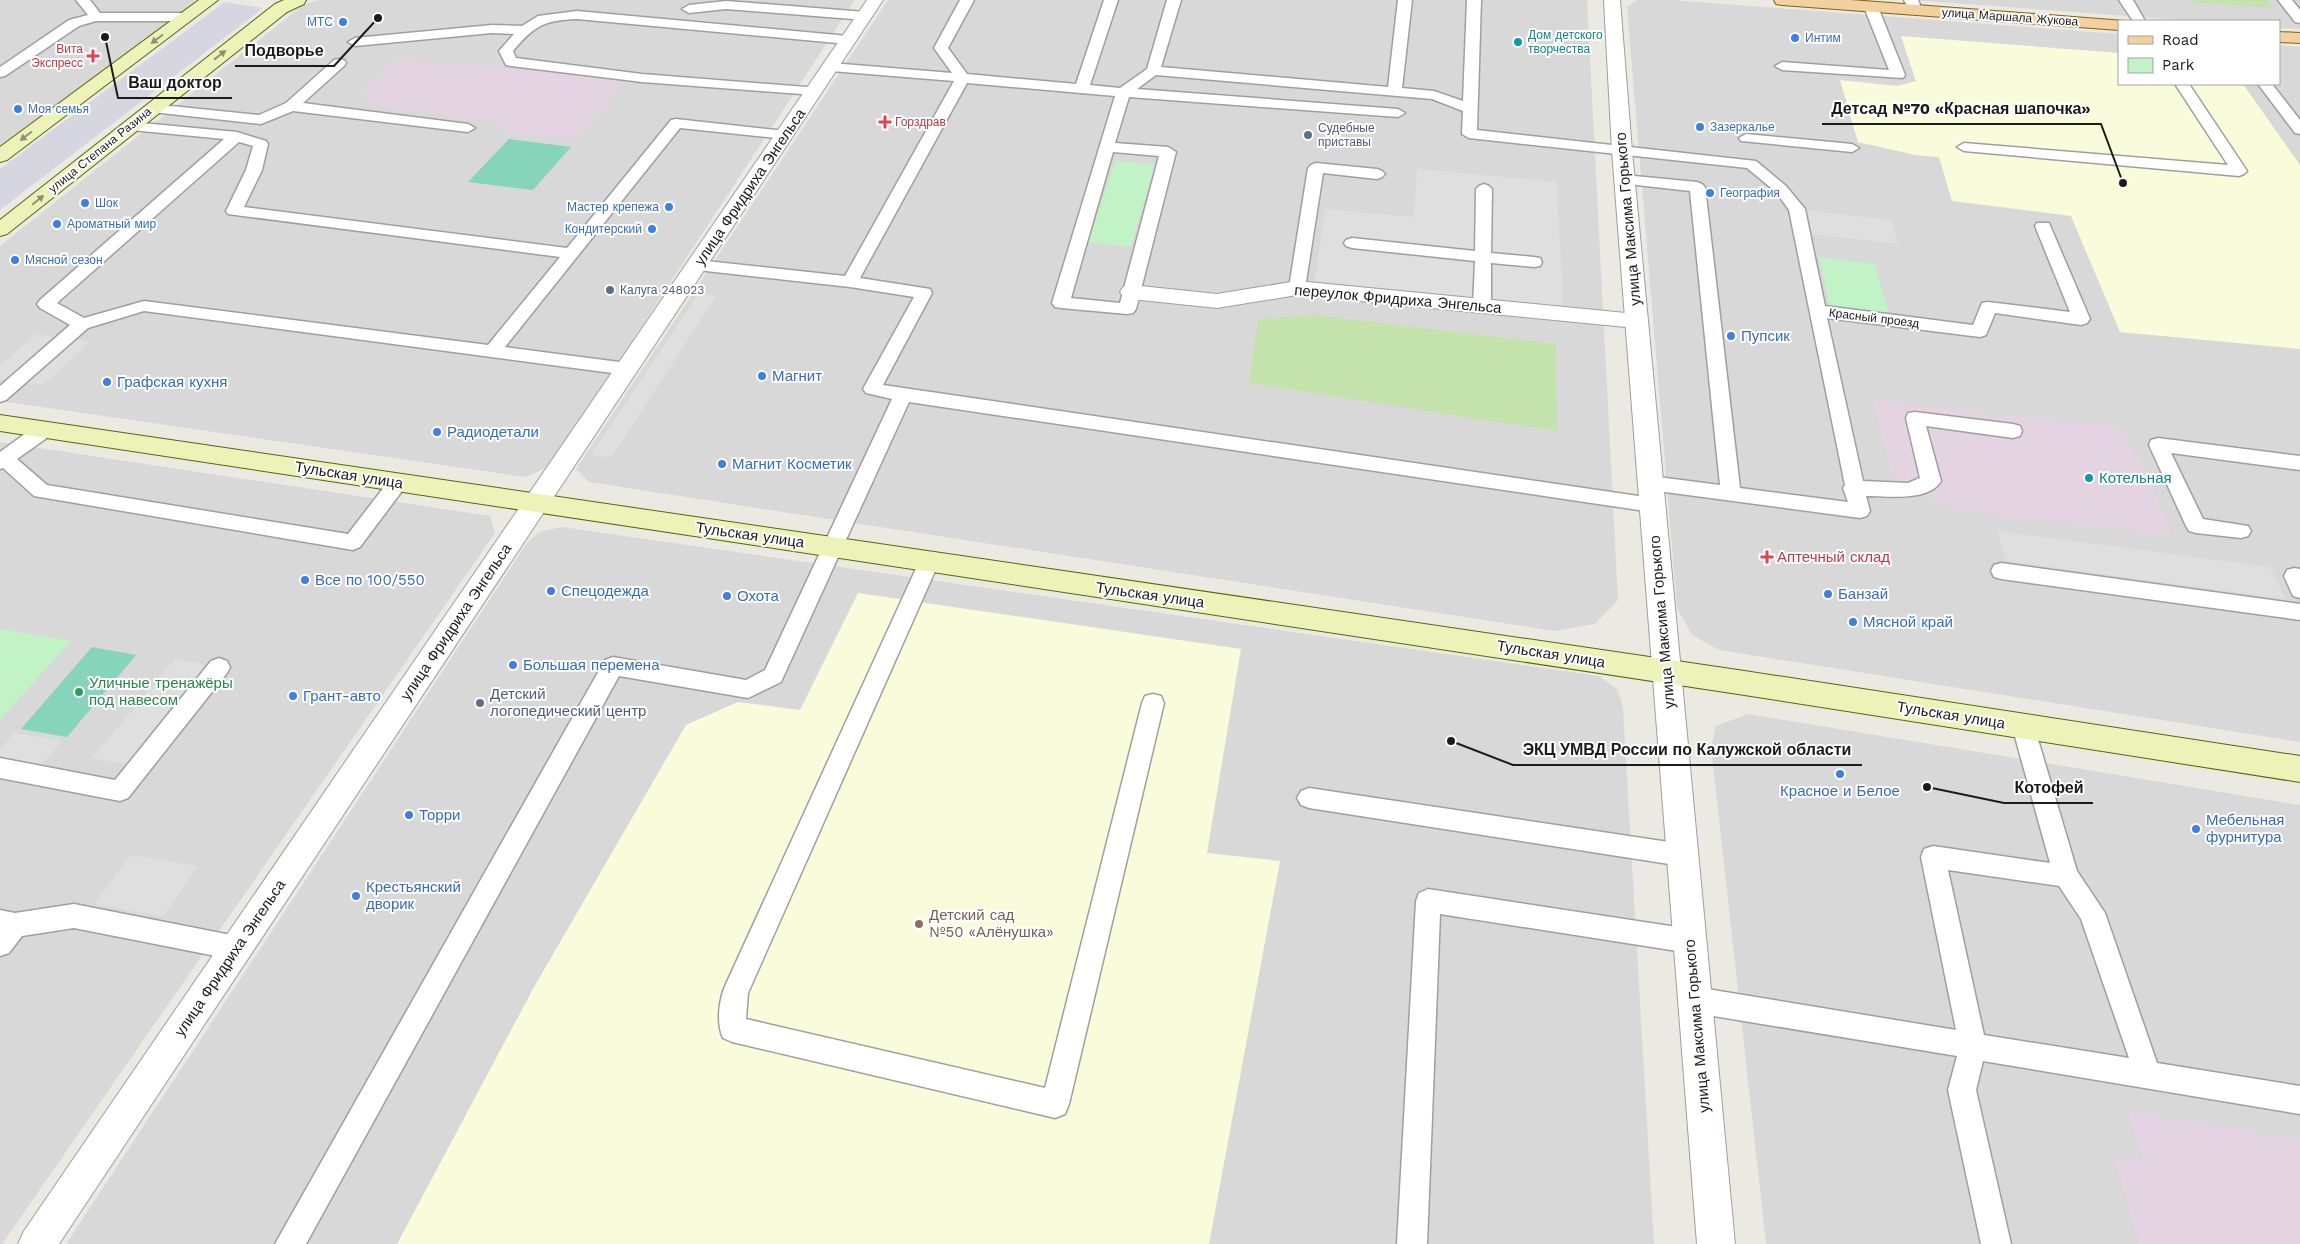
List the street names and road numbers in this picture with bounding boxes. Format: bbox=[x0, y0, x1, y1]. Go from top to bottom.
street label: улица Маршала Жукова bbox=[1941, 5, 2079, 29]
street label: улица Степана Разина bbox=[46, 104, 154, 196]
street label: улица Фридриха Энгельса bbox=[691, 105, 810, 269]
street label: улица Максима Горького bbox=[1611, 132, 1645, 306]
street label: переулок Фридриха Энгельса bbox=[1294, 281, 1503, 317]
street label: Красный проезд bbox=[1828, 306, 1920, 330]
street label: Тульская улица bbox=[294, 458, 405, 493]
street label: Тульская улица bbox=[695, 518, 806, 552]
street label: улица Максима Горького bbox=[1645, 535, 1679, 709]
street label: улица Фридриха Энгельса bbox=[397, 540, 516, 704]
street label: Тульская улица bbox=[1095, 578, 1206, 612]
street label: Тульская улица bbox=[1496, 637, 1607, 672]
street label: Тульская улица bbox=[1896, 698, 2007, 733]
street label: улица Фридриха Энгельса bbox=[171, 876, 290, 1040]
street label: улица Максима Горького bbox=[1680, 939, 1714, 1113]

